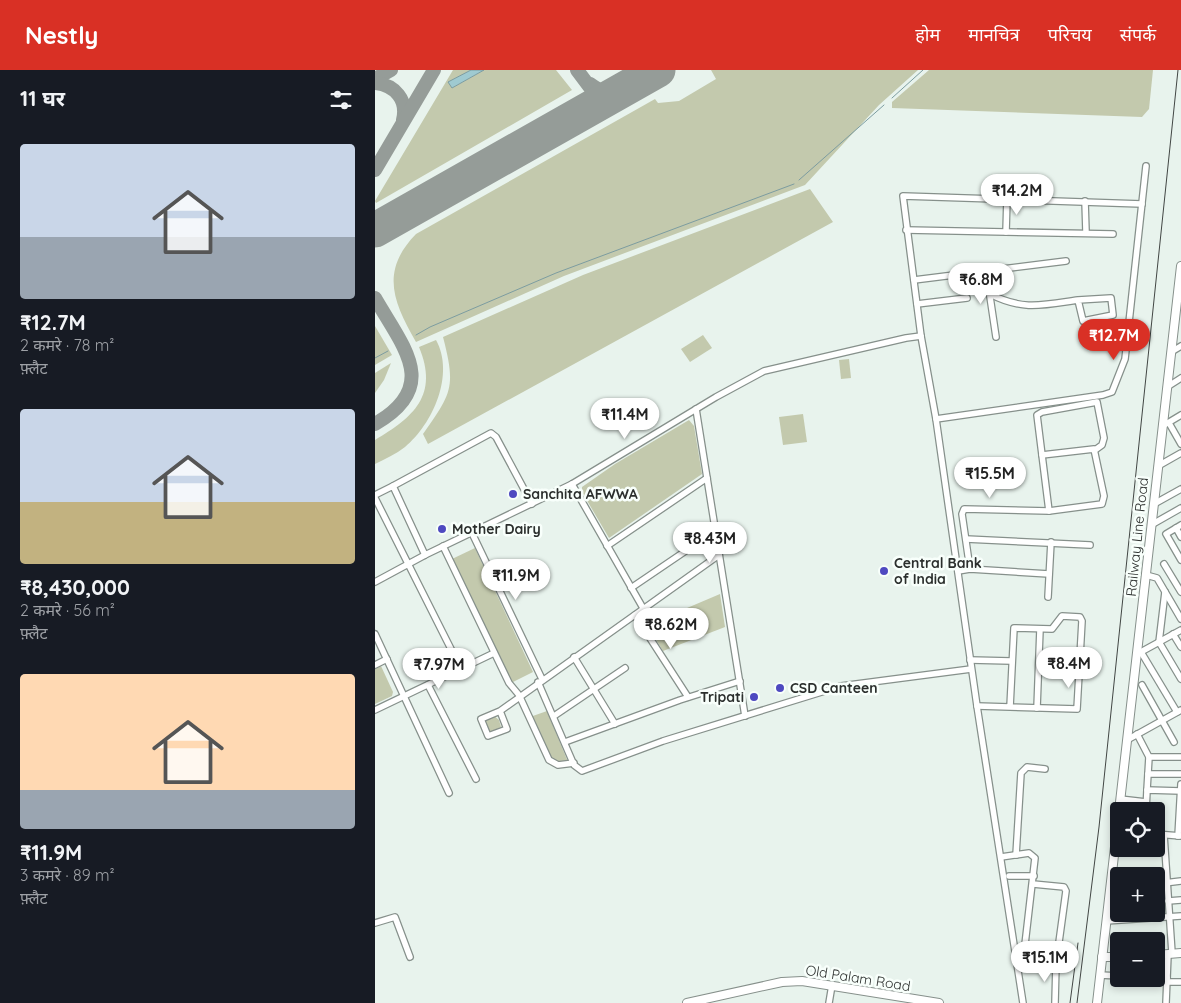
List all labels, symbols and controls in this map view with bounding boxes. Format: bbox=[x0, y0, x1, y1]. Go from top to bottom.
text: Nestly bbox=[25, 20, 98, 50]
text: होम bbox=[915, 23, 940, 46]
text: मानचित्र bbox=[968, 23, 1020, 46]
text: परिचय bbox=[1048, 23, 1092, 46]
text: संपर्क bbox=[1120, 23, 1156, 46]
text: 11 घर bbox=[20, 85, 65, 111]
icon: filters bbox=[327, 86, 355, 114]
pin: ₹14.2M bbox=[976, 174, 1058, 216]
icon: home bbox=[143, 177, 233, 267]
text: ₹14.2M bbox=[992, 180, 1042, 200]
pin: ₹6.8M bbox=[946, 262, 1016, 305]
text: ₹6.8M bbox=[959, 269, 1003, 289]
text: ₹12.7M bbox=[20, 309, 86, 335]
pin: ₹12.7M bbox=[1073, 318, 1155, 361]
text: ₹12.7M bbox=[1089, 325, 1139, 345]
text: 2 कमरे · 78 m² bbox=[20, 335, 114, 355]
text: फ़्लैट bbox=[20, 358, 48, 378]
pin: ₹11.4M bbox=[584, 398, 666, 440]
text: ₹11.4M bbox=[601, 404, 649, 424]
icon: home bbox=[143, 442, 233, 532]
pin: ₹15.5M bbox=[949, 456, 1031, 499]
text: ₹15.5M bbox=[965, 463, 1015, 483]
street label: Railway Line Road bbox=[1122, 476, 1152, 598]
place label: Sanchita AFWWA bbox=[523, 485, 638, 503]
marker: Sanchita AFWWA bbox=[507, 488, 519, 500]
place label: Mother Dairy bbox=[452, 520, 541, 538]
pin: ₹8.43M bbox=[669, 522, 751, 564]
marker: Mother Dairy bbox=[436, 523, 448, 535]
text: ₹8.43M bbox=[684, 528, 736, 548]
place label: Central Bank of India bbox=[894, 554, 982, 588]
pin: ₹11.9M bbox=[475, 558, 557, 601]
text: ₹11.9M bbox=[492, 565, 540, 585]
marker: Central Bank of India bbox=[878, 565, 890, 577]
text: ₹8,430,000 bbox=[20, 574, 130, 600]
text: 2 कमरे · 56 m² bbox=[20, 600, 115, 620]
pin: ₹8.62M bbox=[630, 608, 712, 650]
text: ₹8.62M bbox=[645, 614, 697, 634]
text: फ़्लैट bbox=[20, 623, 48, 643]
pin: ₹8.4M bbox=[1034, 646, 1104, 689]
pin: ₹7.97M bbox=[398, 648, 480, 690]
text: ₹8.4M bbox=[1047, 653, 1091, 673]
text: ₹7.97M bbox=[414, 654, 465, 674]
place label: CSD Canteen bbox=[790, 679, 878, 697]
marker: CSD Canteen bbox=[774, 682, 786, 694]
place label: Tripati bbox=[700, 688, 744, 706]
marker: Tripati bbox=[748, 691, 760, 703]
icon: home bbox=[143, 707, 233, 797]
map controls bbox=[1110, 802, 1165, 987]
button: locate bbox=[1110, 802, 1165, 857]
text: ₹11.9M bbox=[20, 839, 82, 865]
text: 3 कमरे · 89 m² bbox=[20, 865, 115, 885]
button: + bbox=[1110, 867, 1165, 922]
text: फ़्लैट bbox=[20, 888, 48, 908]
button: − bbox=[1110, 932, 1165, 987]
pin: ₹15.1M bbox=[1004, 940, 1086, 983]
text: ₹15.1M bbox=[1022, 947, 1068, 967]
street label: Old Palam Road bbox=[804, 961, 912, 995]

